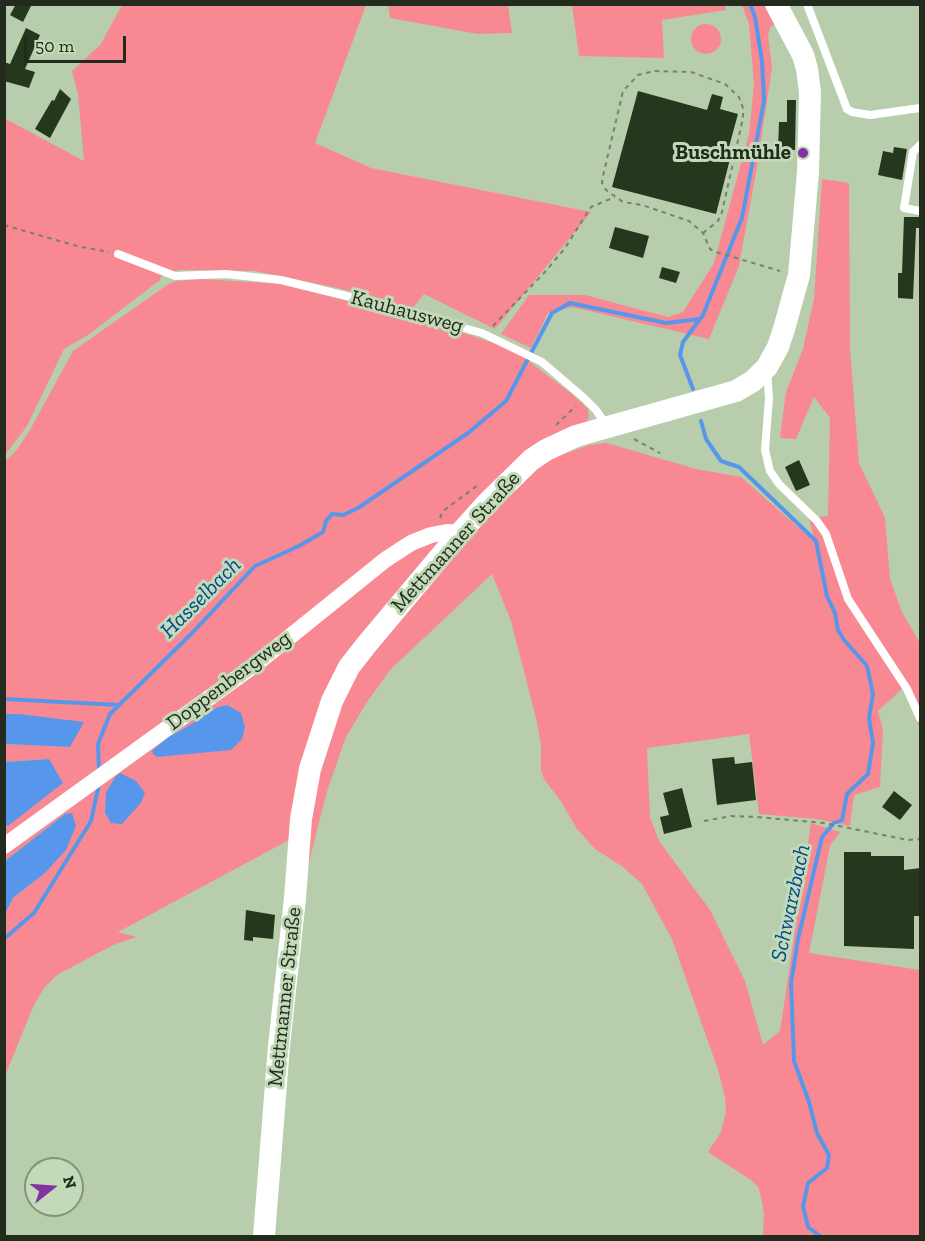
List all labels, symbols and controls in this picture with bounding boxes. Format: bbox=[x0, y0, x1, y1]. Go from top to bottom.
scale bar bbox=[27, 24, 129, 62]
text: 50 m bbox=[35, 35, 74, 57]
place label: Buschmühle bbox=[675, 140, 791, 166]
marker: Buschmühle bbox=[796, 146, 810, 160]
street label: Kauhausweg bbox=[348, 285, 466, 339]
street label: Mettmanner Straße bbox=[386, 466, 526, 618]
water label: Hasselbach bbox=[155, 552, 247, 644]
street label: Doppenbergweg bbox=[162, 626, 296, 736]
water label: Schwarzbach bbox=[766, 842, 816, 964]
street label: Mettmanner Straße bbox=[263, 906, 307, 1088]
north arrow bbox=[24, 1157, 84, 1217]
text: N bbox=[59, 1174, 81, 1191]

